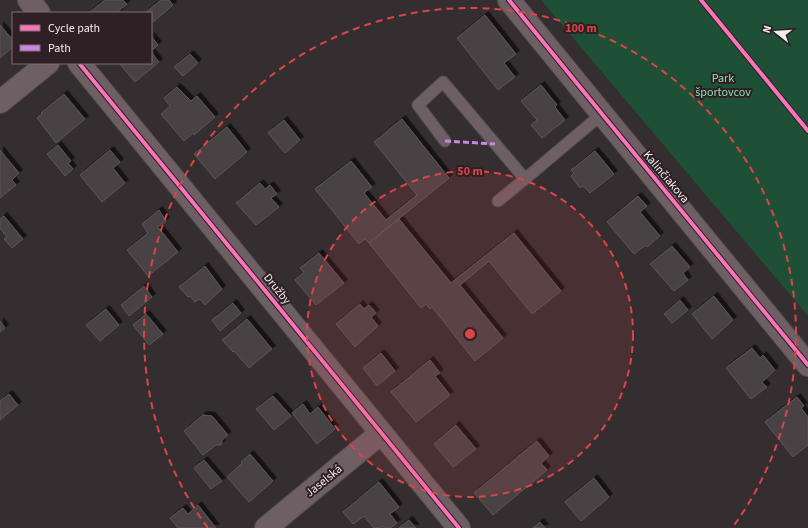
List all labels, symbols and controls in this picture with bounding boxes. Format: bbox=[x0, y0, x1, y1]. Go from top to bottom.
legend bbox=[12, 12, 152, 64]
north arrow bbox=[756, 12, 796, 52]
text: Cycle path bbox=[48, 20, 100, 37]
text: 100 m bbox=[565, 20, 597, 37]
text: N bbox=[759, 24, 775, 35]
text: Path bbox=[48, 40, 71, 57]
park label: Park športovcov bbox=[695, 70, 751, 101]
street label: Kalinčiakova bbox=[639, 147, 693, 207]
text: 50 m bbox=[457, 163, 483, 180]
street label: Družby bbox=[259, 270, 295, 308]
centre of rings bbox=[463, 327, 477, 341]
street label: Jaselská bbox=[302, 461, 346, 501]

